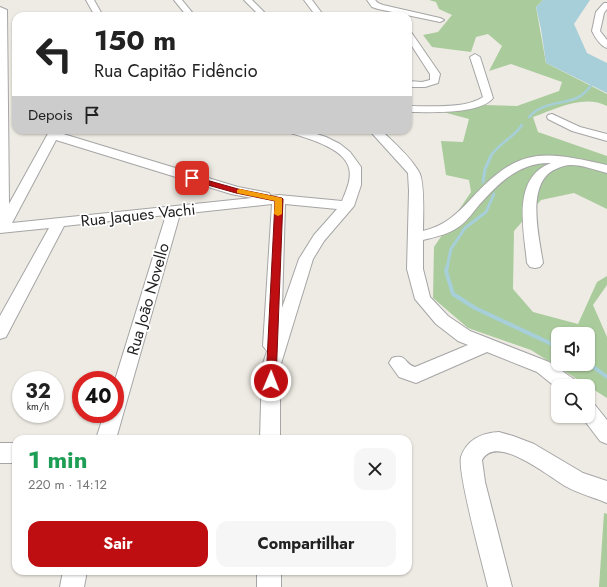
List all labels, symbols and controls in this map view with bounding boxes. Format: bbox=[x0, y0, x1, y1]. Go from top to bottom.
text: 150 m bbox=[94, 20, 176, 61]
icon: left bbox=[28, 28, 80, 80]
text: Rua Capitão Fidêncio bbox=[94, 58, 258, 84]
text: Depois bbox=[28, 104, 73, 126]
icon: arrive bbox=[81, 104, 103, 126]
pin bbox=[175, 161, 209, 195]
icon: arrive bbox=[181, 167, 203, 189]
street label: Rua Jaques Vachi bbox=[79, 198, 197, 232]
street label: Rua João Novello bbox=[121, 240, 175, 358]
map controls bbox=[551, 327, 595, 423]
button: sound bbox=[551, 327, 595, 371]
position arrow bbox=[250, 360, 292, 402]
speed limit sign: 40 bbox=[72, 371, 124, 423]
text: 32 bbox=[25, 377, 51, 406]
button: search bbox=[551, 379, 595, 423]
text: km/h bbox=[27, 399, 49, 414]
text: 1 min bbox=[28, 442, 88, 477]
button: close bbox=[354, 448, 396, 490]
text: 220 m · 14:12 bbox=[28, 475, 107, 494]
button: Sair bbox=[28, 521, 208, 567]
button: Compartilhar bbox=[216, 521, 396, 567]

